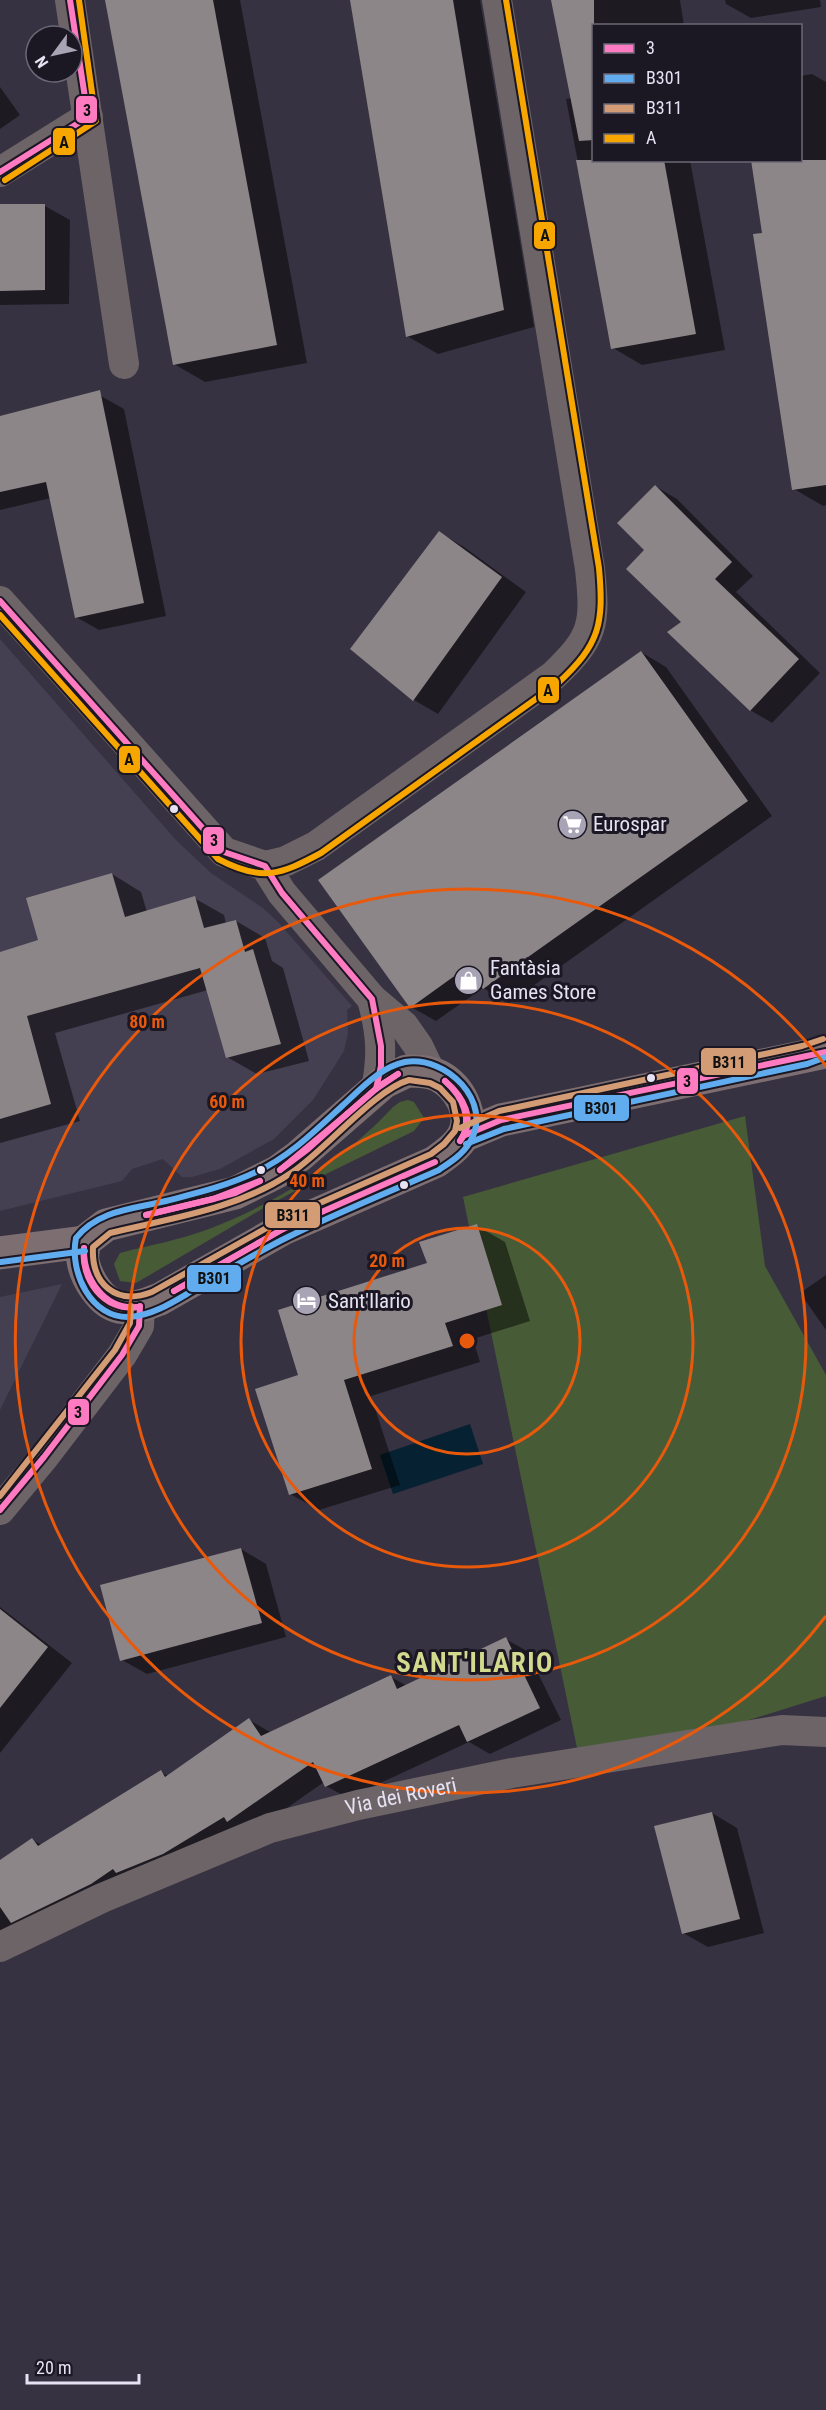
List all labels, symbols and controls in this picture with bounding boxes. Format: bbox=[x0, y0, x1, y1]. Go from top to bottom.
north arrow bbox=[24, 24, 84, 84]
legend bbox=[592, 24, 802, 162]
text: 3 bbox=[646, 37, 655, 58]
text: N bbox=[31, 53, 52, 71]
text: B301 bbox=[646, 67, 682, 88]
line badge: 3 bbox=[75, 95, 98, 124]
text: B311 bbox=[646, 97, 682, 118]
text: 3 bbox=[83, 101, 91, 120]
line badge: A bbox=[52, 127, 76, 156]
text: A bbox=[646, 127, 657, 148]
text: A bbox=[59, 133, 69, 152]
line badge: A bbox=[533, 221, 556, 250]
text: A bbox=[540, 226, 550, 245]
line badge: A bbox=[537, 676, 560, 704]
text: A bbox=[543, 681, 553, 700]
line badge: A bbox=[118, 745, 141, 774]
text: A bbox=[124, 750, 134, 769]
unlabelled marker bbox=[168, 803, 180, 815]
supermarket icon: Eurospar bbox=[556, 808, 588, 840]
place label: Eurospar bbox=[593, 812, 667, 836]
line badge: 3 bbox=[202, 826, 225, 855]
text: 3 bbox=[210, 831, 218, 850]
place label: Fantàsia Games Store bbox=[490, 956, 596, 1004]
shop icon: Fantàsia Games Store bbox=[453, 964, 485, 996]
text: 80 m bbox=[129, 1011, 165, 1032]
line badge: B311 bbox=[700, 1047, 757, 1076]
text: B311 bbox=[712, 1053, 746, 1072]
line badge: 3 bbox=[676, 1067, 699, 1095]
unlabelled marker bbox=[645, 1072, 657, 1084]
text: 3 bbox=[683, 1072, 691, 1091]
text: 60 m bbox=[209, 1091, 245, 1112]
line badge: B301 bbox=[573, 1094, 630, 1122]
text: B301 bbox=[584, 1099, 618, 1118]
unlabelled marker bbox=[255, 1164, 267, 1176]
text: 40 m bbox=[289, 1170, 325, 1191]
unlabelled marker bbox=[398, 1179, 410, 1191]
line badge: B311 bbox=[264, 1201, 321, 1229]
text: B311 bbox=[276, 1206, 310, 1225]
text: 20 m bbox=[369, 1250, 405, 1271]
line badge: B301 bbox=[186, 1264, 242, 1293]
text: B301 bbox=[197, 1269, 231, 1288]
hotel icon: Sant'Ilario bbox=[291, 1285, 323, 1317]
place label: Sant'Ilario bbox=[328, 1289, 411, 1313]
centre of rings bbox=[457, 1331, 477, 1351]
line badge: 3 bbox=[67, 1398, 90, 1426]
text: 3 bbox=[74, 1403, 82, 1422]
district label: SANT'ILARIO bbox=[396, 1647, 554, 1679]
street label: Via dei Roveri bbox=[343, 1773, 459, 1820]
scale bar bbox=[27, 2347, 140, 2385]
text: 20 m bbox=[36, 2357, 71, 2378]

